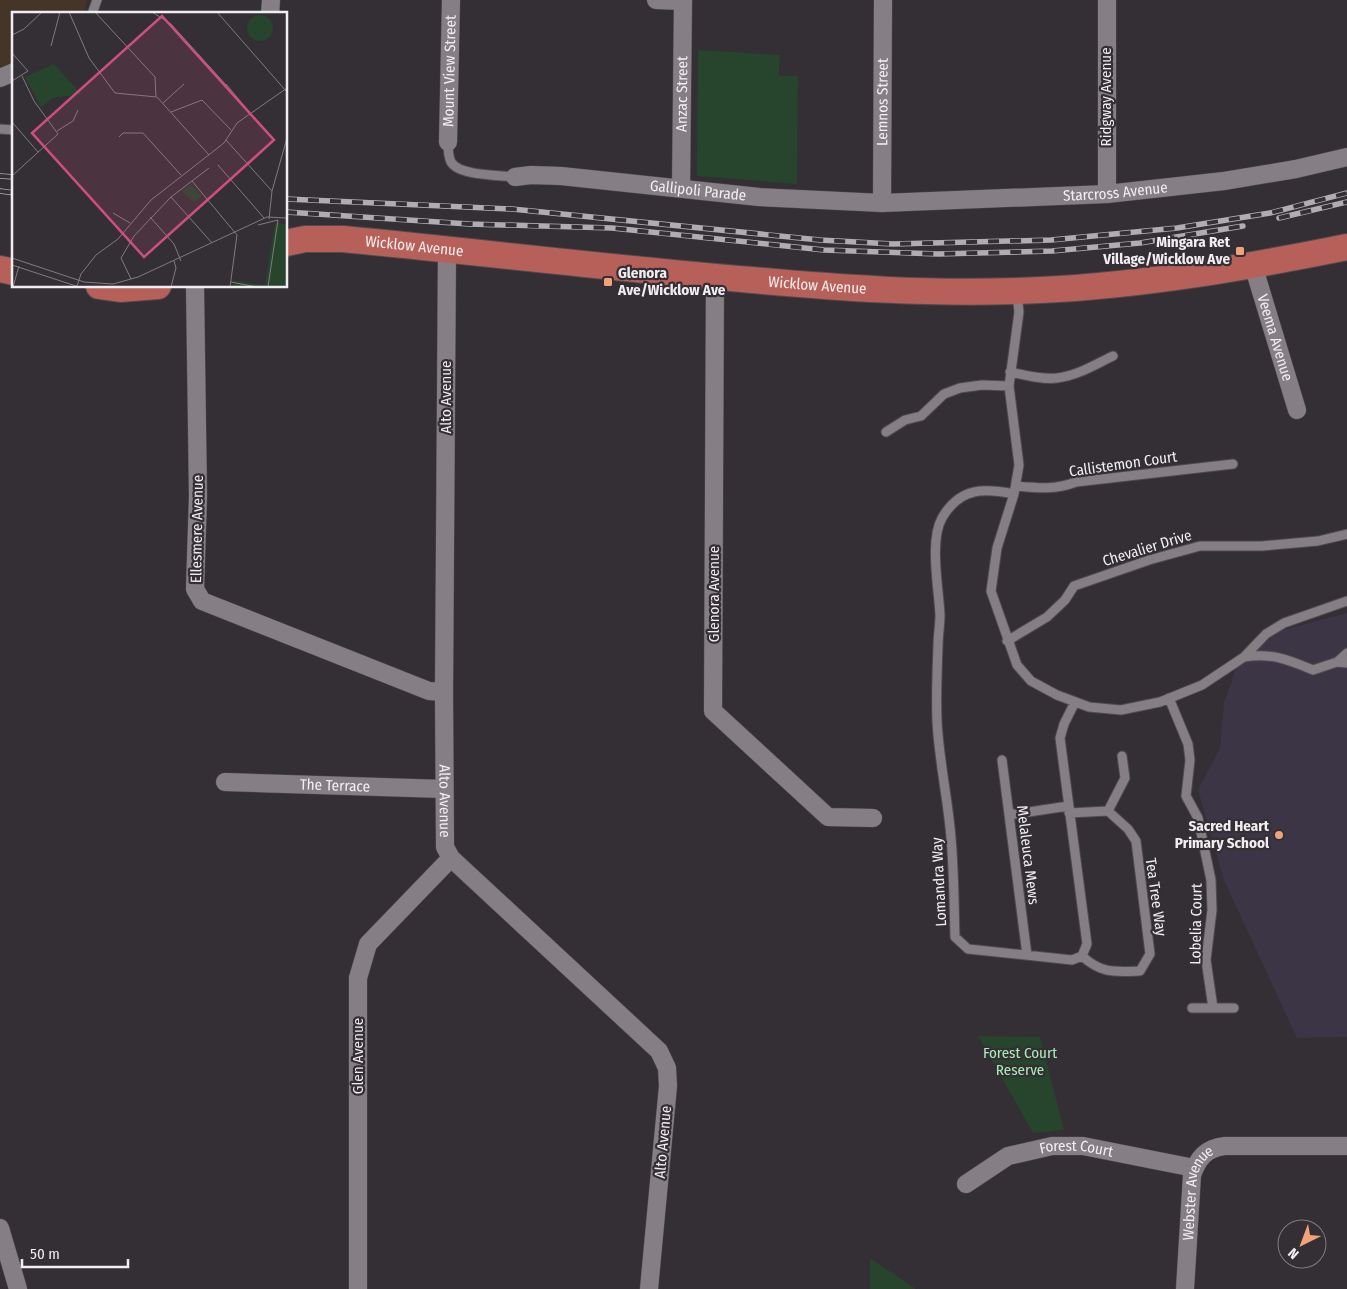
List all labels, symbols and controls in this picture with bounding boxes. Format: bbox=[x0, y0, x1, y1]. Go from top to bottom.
inset map bbox=[12, 12, 288, 288]
street label: Mount View Street bbox=[439, 15, 460, 127]
street label: Ridgway Avenue bbox=[1097, 47, 1115, 147]
street label: Anzac Street bbox=[673, 56, 691, 132]
street label: Lemnos Street bbox=[873, 58, 892, 146]
street label: Gallipoli Parade bbox=[649, 176, 747, 205]
street label: Starcross Avenue bbox=[1063, 178, 1169, 205]
street label: Wicklow Avenue bbox=[364, 232, 464, 260]
place label: Mingara Ret Village/Wicklow Ave bbox=[1102, 233, 1231, 268]
marker: Mingara Ret Village/Wicklow Ave bbox=[1234, 245, 1246, 257]
place label: Glenora Ave/Wicklow Ave bbox=[617, 264, 726, 299]
street label: Wicklow Avenue bbox=[767, 272, 867, 298]
marker: Glenora Ave/Wicklow Ave bbox=[602, 276, 614, 288]
street label: Veema Avenue bbox=[1253, 292, 1297, 383]
street label: Alto Avenue bbox=[437, 360, 455, 434]
street label: Callistemon Court bbox=[1068, 447, 1178, 480]
street label: Ellesmere Avenue bbox=[187, 475, 207, 583]
street label: Chevalier Drive bbox=[1100, 526, 1194, 570]
street label: Glenora Avenue bbox=[705, 546, 723, 642]
street label: Alto Avenue bbox=[435, 764, 454, 838]
street label: The Terrace bbox=[300, 775, 370, 796]
street label: Melaleuca Mews bbox=[1013, 804, 1043, 906]
place label: Sacred Heart Primary School bbox=[1175, 817, 1270, 852]
marker: Sacred Heart Primary School bbox=[1273, 829, 1285, 841]
street label: Lomandra Way bbox=[928, 837, 950, 927]
street label: Tea Tree Way bbox=[1142, 857, 1170, 937]
street label: Lobelia Court bbox=[1186, 883, 1206, 965]
street label: Glen Avenue bbox=[349, 1018, 367, 1094]
park label: Forest Court Reserve bbox=[983, 1044, 1057, 1079]
street label: Alto Avenue bbox=[651, 1105, 675, 1179]
street label: Forest Court bbox=[1038, 1137, 1115, 1161]
street label: Webster Avenue bbox=[1179, 1142, 1216, 1241]
north arrow bbox=[1277, 1219, 1327, 1269]
scale bar bbox=[22, 1236, 129, 1268]
text: N bbox=[1285, 1244, 1302, 1262]
text: 50 m bbox=[30, 1245, 60, 1263]

